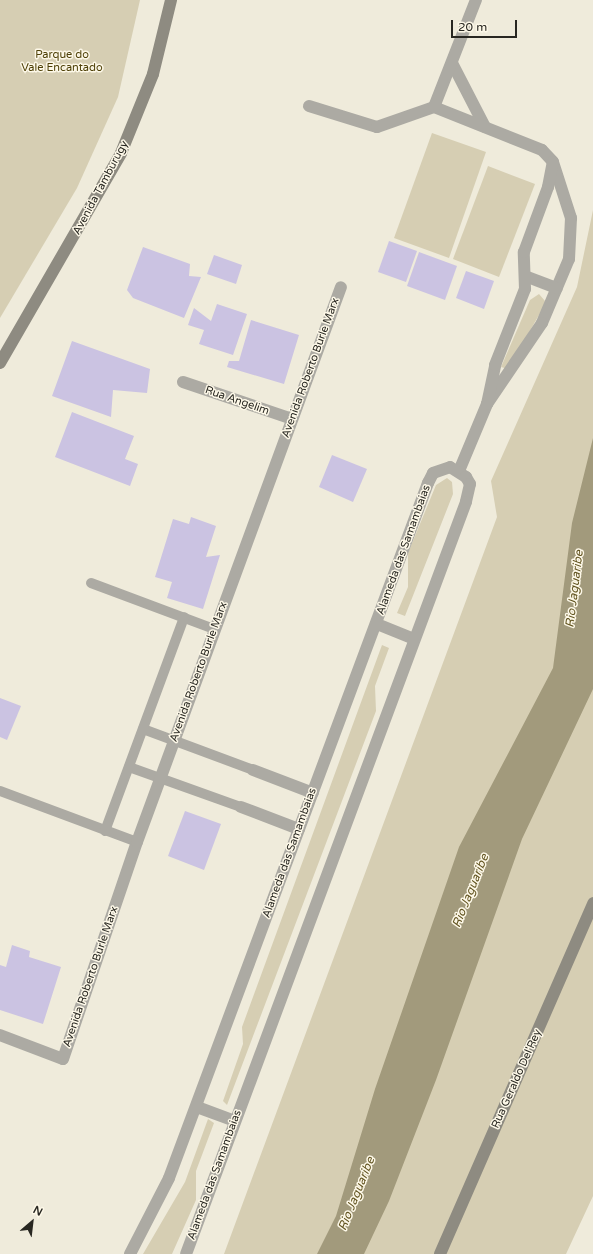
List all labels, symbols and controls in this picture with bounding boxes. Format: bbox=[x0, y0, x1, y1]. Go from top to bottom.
scale bar bbox=[453, 12, 519, 38]
text: 20 m bbox=[458, 20, 487, 34]
park label: Parque do Vale Encantado bbox=[21, 49, 103, 75]
street label: Avenida Tamburugy bbox=[71, 139, 131, 237]
street label: Avenida Roberto Burle Marx bbox=[279, 296, 343, 440]
street label: Rua Angelim bbox=[203, 384, 271, 418]
street label: Alameda das Samambaias bbox=[374, 483, 434, 617]
water label: Rio Jaguaribe bbox=[563, 549, 587, 629]
street label: Avenida Roberto Burle Marx bbox=[167, 600, 231, 744]
street label: Alameda das Samambaias bbox=[260, 786, 320, 920]
water label: Rio Jaguaribe bbox=[450, 852, 492, 930]
street label: Avenida Roberto Burle Marx bbox=[61, 905, 121, 1049]
street label: Rua Geraldo Del'Rey bbox=[489, 1027, 545, 1131]
street label: Alameda das Samambaias bbox=[185, 1108, 245, 1242]
water label: Rio Jaguaribe bbox=[336, 1155, 378, 1233]
north arrow bbox=[12, 1202, 52, 1242]
text: N bbox=[31, 1203, 45, 1219]

